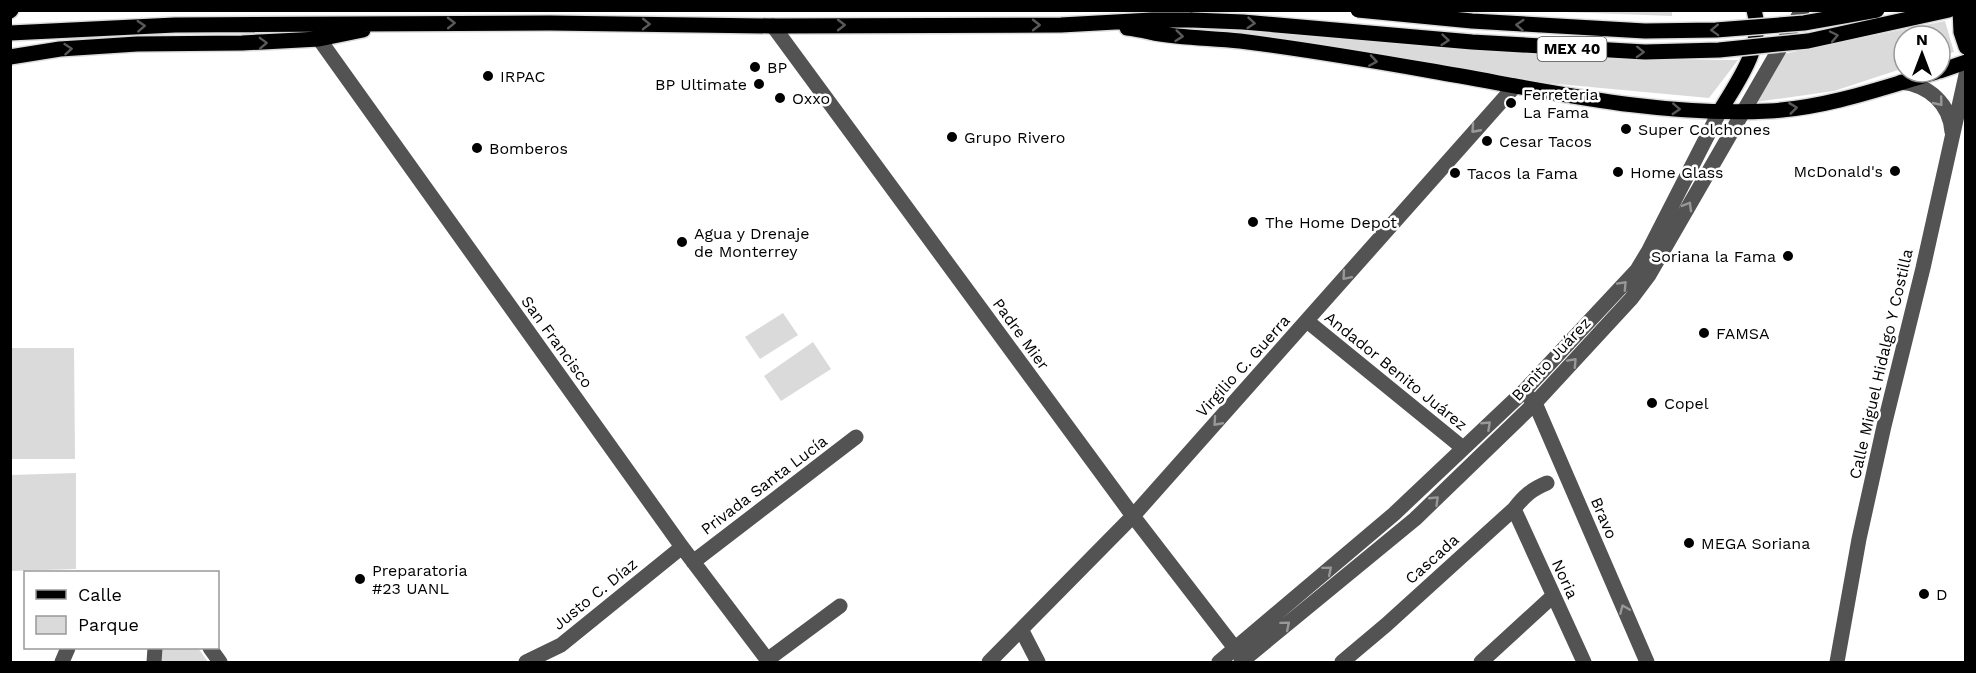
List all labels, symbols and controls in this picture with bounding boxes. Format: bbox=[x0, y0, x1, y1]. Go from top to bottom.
one-way arrow bbox=[1246, 16, 1255, 29]
one-way arrow bbox=[446, 17, 455, 30]
one-way arrow bbox=[641, 18, 650, 30]
one-way arrow bbox=[1515, 18, 1524, 31]
one-way arrow bbox=[836, 19, 845, 32]
one-way arrow bbox=[1031, 19, 1040, 31]
one-way arrow bbox=[137, 20, 146, 33]
one-way arrow bbox=[1710, 23, 1719, 36]
north arrow bbox=[1892, 24, 1952, 84]
one-way arrow bbox=[1175, 29, 1184, 42]
one-way arrow bbox=[1828, 30, 1838, 43]
text: N bbox=[1916, 30, 1928, 49]
one-way arrow bbox=[1441, 33, 1450, 46]
one-way arrow bbox=[259, 36, 268, 49]
road number: MEX 40 bbox=[1538, 37, 1606, 61]
one-way arrow bbox=[64, 43, 73, 56]
one-way arrow bbox=[1635, 45, 1644, 58]
one-way arrow bbox=[1368, 54, 1377, 66]
place label: BP bbox=[767, 58, 787, 77]
marker: BP bbox=[748, 60, 762, 74]
place label: IRPAC bbox=[500, 67, 546, 86]
marker: IRPAC bbox=[481, 69, 495, 83]
place label: BP Ultimate bbox=[655, 75, 747, 94]
marker: BP Ultimate bbox=[752, 77, 766, 91]
place label: Ferreteria La Fama bbox=[1523, 85, 1599, 122]
place label: Oxxo bbox=[792, 89, 830, 108]
marker: Oxxo bbox=[773, 91, 787, 105]
one-way arrow bbox=[1932, 95, 1943, 106]
marker: Ferreteria La Fama bbox=[1504, 96, 1518, 110]
one-way arrow bbox=[1672, 102, 1681, 115]
one-way arrow bbox=[1789, 102, 1798, 115]
place label: Super Colchones bbox=[1638, 120, 1770, 139]
marker: Super Colchones bbox=[1619, 122, 1633, 136]
one-way arrow bbox=[1471, 123, 1482, 133]
place label: Grupo Rivero bbox=[964, 128, 1065, 147]
marker: Grupo Rivero bbox=[945, 130, 959, 144]
place label: Cesar Tacos bbox=[1499, 132, 1592, 151]
marker: Cesar Tacos bbox=[1480, 134, 1494, 148]
place label: Bomberos bbox=[489, 139, 568, 158]
marker: Bomberos bbox=[470, 141, 484, 155]
place label: McDonald's bbox=[1794, 162, 1883, 181]
place label: Home Glass bbox=[1630, 163, 1724, 182]
place label: Tacos la Fama bbox=[1467, 164, 1578, 183]
marker: McDonald's bbox=[1888, 164, 1902, 178]
marker: Home Glass bbox=[1611, 165, 1625, 179]
marker: Tacos la Fama bbox=[1448, 166, 1462, 180]
one-way arrow bbox=[1681, 202, 1693, 212]
place label: The Home Depot bbox=[1265, 213, 1397, 232]
marker: The Home Depot bbox=[1246, 215, 1260, 229]
place label: Agua y Drenaje de Monterrey bbox=[694, 224, 809, 261]
marker: Agua y Drenaje de Monterrey bbox=[675, 235, 689, 249]
place label: Soriana la Fama bbox=[1651, 247, 1776, 266]
street label: Calle Miguel Hidalgo Y Costilla bbox=[1845, 247, 1917, 481]
marker: Soriana la Fama bbox=[1781, 249, 1795, 263]
one-way arrow bbox=[1342, 269, 1353, 280]
one-way arrow bbox=[1616, 281, 1627, 292]
street label: San Francisco bbox=[517, 292, 597, 392]
street label: Padre Mier bbox=[989, 295, 1053, 374]
street label: Andador Benito Juárez bbox=[1321, 308, 1471, 434]
street label: Virgilio C. Guerra bbox=[1192, 311, 1294, 421]
street label: Benito Juárez bbox=[1508, 313, 1594, 405]
place label: FAMSA bbox=[1716, 324, 1770, 343]
marker: FAMSA bbox=[1697, 326, 1711, 340]
one-way arrow bbox=[1566, 358, 1577, 369]
place label: Copel bbox=[1664, 394, 1709, 413]
marker: Copel bbox=[1645, 396, 1659, 410]
one-way arrow bbox=[1213, 415, 1224, 426]
one-way arrow bbox=[1481, 421, 1491, 432]
street label: Privada Santa Lucía bbox=[697, 431, 831, 539]
street label: Bravo bbox=[1587, 494, 1621, 542]
one-way arrow bbox=[1428, 496, 1439, 507]
street label: Cascada bbox=[1401, 530, 1463, 588]
place label: MEGA Soriana bbox=[1701, 534, 1810, 553]
marker: MEGA Soriana bbox=[1682, 536, 1696, 550]
street label: Justo C. Díaz bbox=[549, 554, 641, 634]
street label: Noria bbox=[1548, 556, 1582, 602]
place label: Preparatoria #23 UANL bbox=[372, 561, 468, 598]
one-way arrow bbox=[1321, 567, 1332, 578]
legend bbox=[24, 571, 219, 649]
marker: Preparatoria #23 UANL bbox=[353, 572, 367, 586]
text: Calle bbox=[78, 584, 122, 605]
place label: D bbox=[1936, 585, 1948, 604]
marker: D bbox=[1917, 587, 1931, 601]
one-way arrow bbox=[1619, 604, 1631, 615]
text: Parque bbox=[78, 614, 139, 635]
one-way arrow bbox=[1280, 622, 1291, 633]

